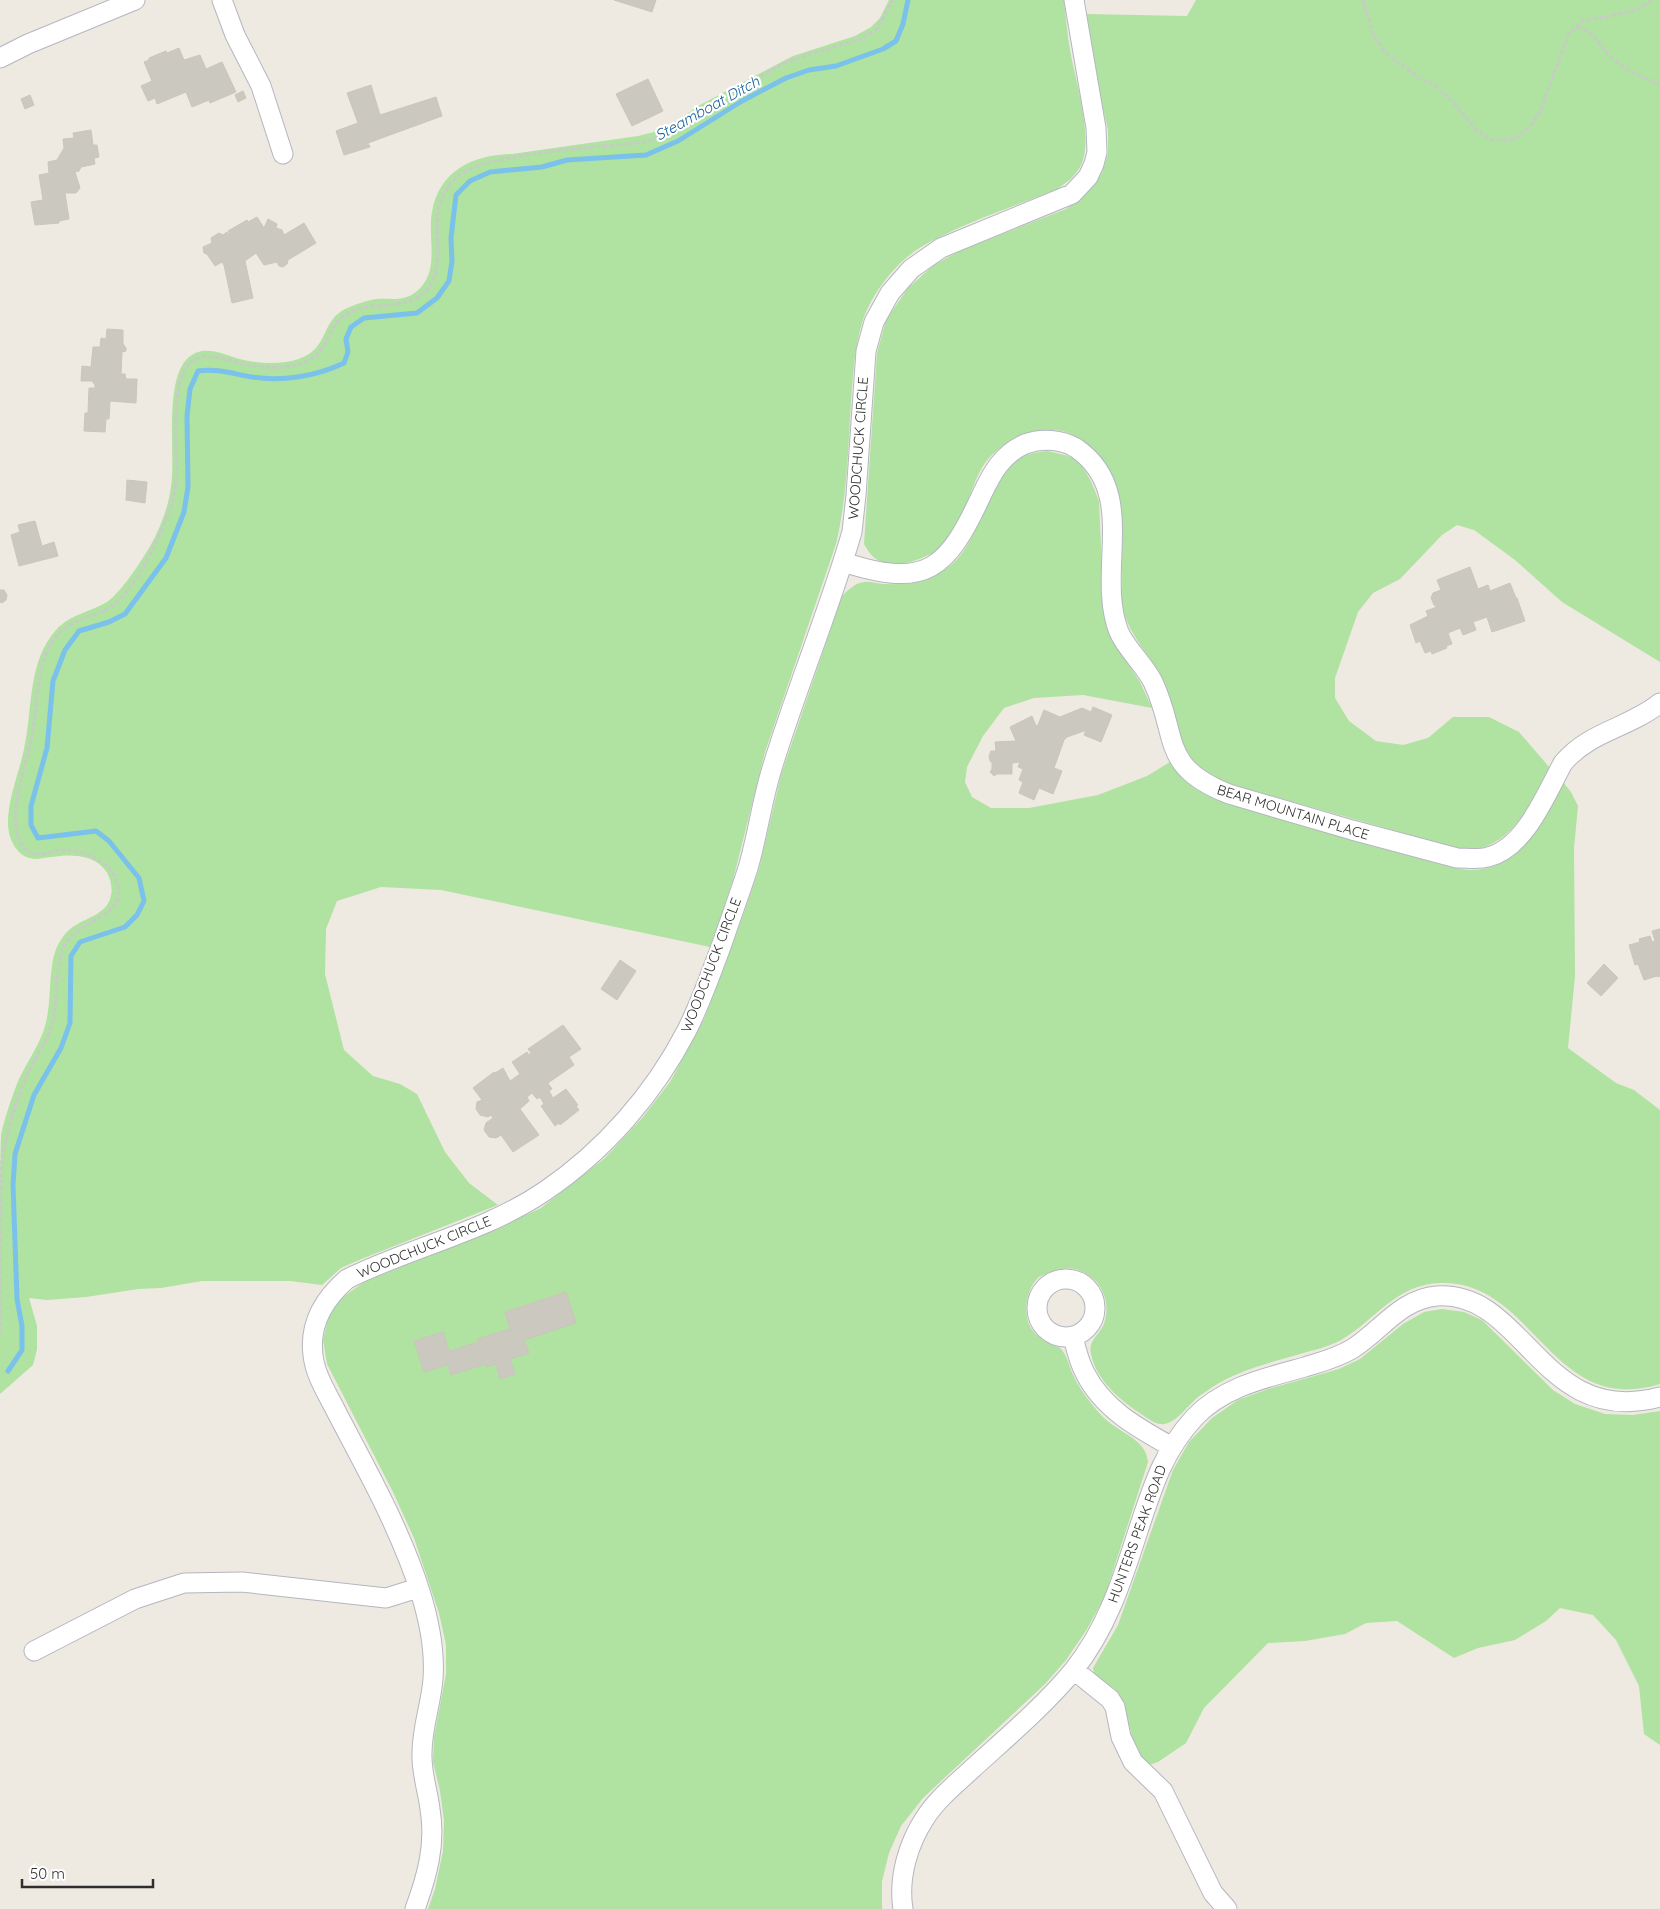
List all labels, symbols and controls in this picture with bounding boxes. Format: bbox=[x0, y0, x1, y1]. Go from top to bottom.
water label: Steamboat Ditch bbox=[651, 71, 763, 145]
street label: WOODCHUCK CIRCLE bbox=[844, 376, 872, 520]
street label: BEAR MOUNTAIN PLACE bbox=[1215, 780, 1371, 844]
street label: WOODCHUCK CIRCLE bbox=[677, 895, 745, 1035]
street label: WOODCHUCK CIRCLE bbox=[354, 1212, 494, 1282]
street label: HUNTERS PEAK ROAD bbox=[1104, 1463, 1170, 1605]
scale bar bbox=[22, 1856, 154, 1888]
text: 50 m bbox=[30, 1864, 65, 1883]

